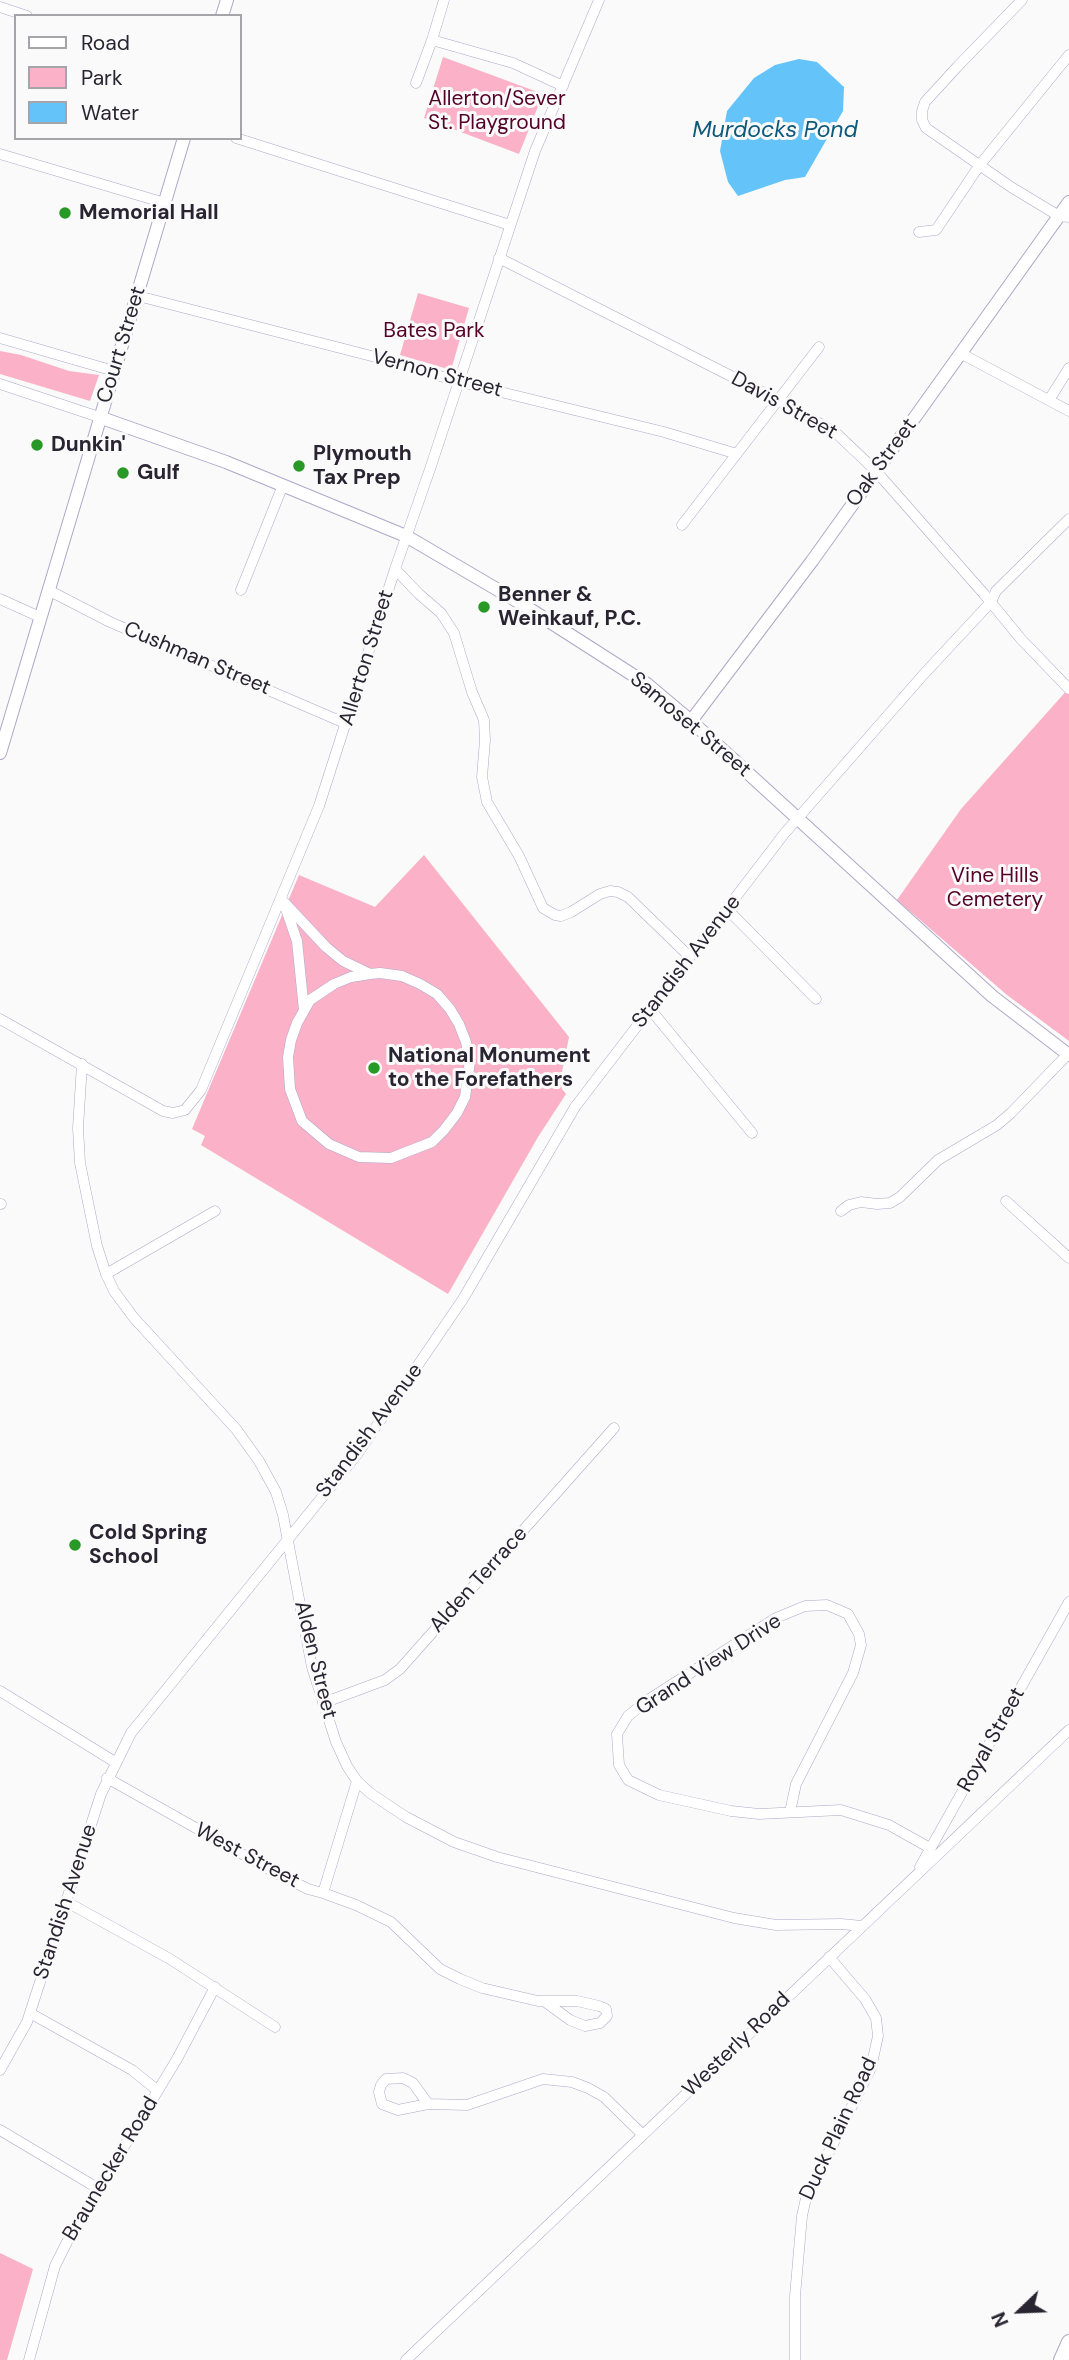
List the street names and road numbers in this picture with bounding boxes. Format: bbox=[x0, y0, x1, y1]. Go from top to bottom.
street label: Court Street bbox=[92, 284, 152, 406]
street label: Vernon Street bbox=[369, 344, 505, 404]
street label: Davis Street bbox=[727, 367, 841, 445]
street label: Oak Street bbox=[841, 414, 923, 512]
street label: Allerton Street bbox=[334, 587, 400, 729]
street label: Cushman Street bbox=[120, 617, 274, 701]
street label: Samoset Street bbox=[624, 667, 756, 783]
street label: Standish Avenue bbox=[627, 891, 747, 1033]
street label: Standish Avenue bbox=[311, 1359, 429, 1503]
street label: Alden Terrace bbox=[425, 1522, 533, 1638]
street label: Alden Street bbox=[288, 1598, 342, 1722]
street label: Grand View Drive bbox=[632, 1609, 786, 1721]
street label: Royal Street bbox=[953, 1683, 1031, 1797]
street label: West Street bbox=[190, 1818, 304, 1894]
street label: Standish Avenue bbox=[29, 1821, 103, 1983]
street label: Westerly Road bbox=[678, 1987, 796, 2103]
street label: Duck Plain Road bbox=[795, 2054, 883, 2204]
street label: Braunecker Road bbox=[58, 2092, 164, 2246]

